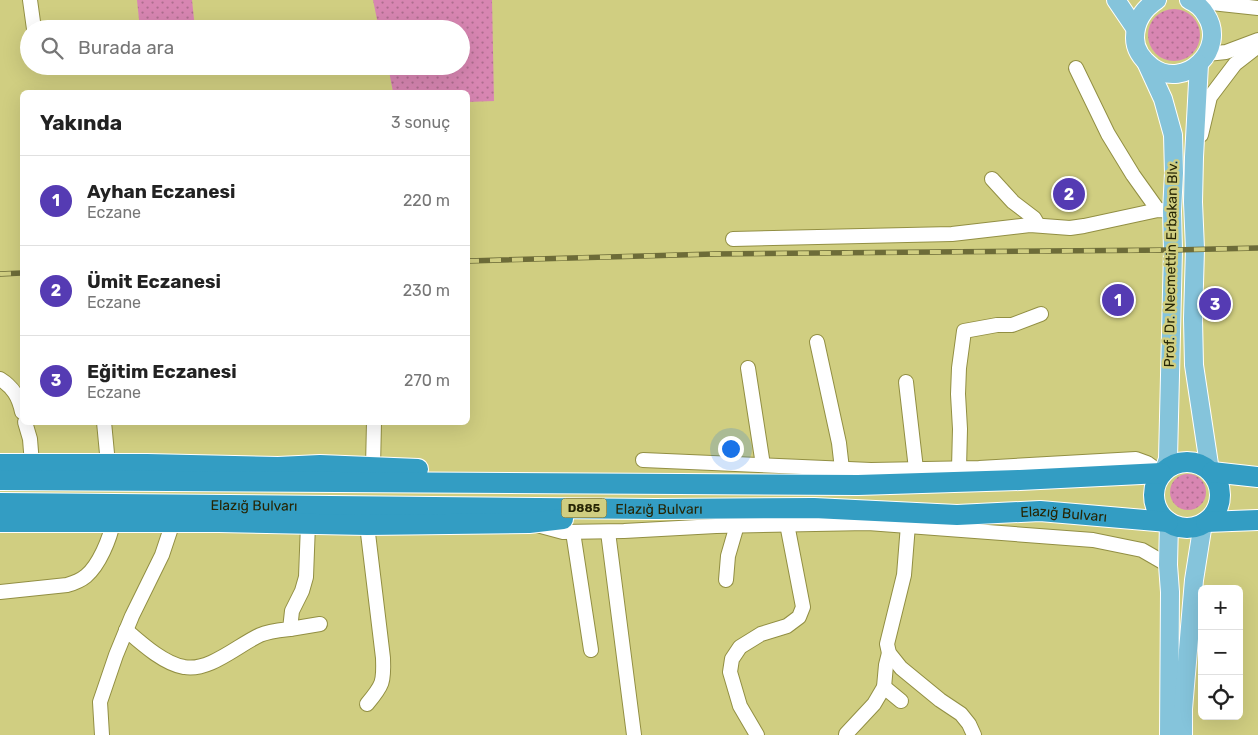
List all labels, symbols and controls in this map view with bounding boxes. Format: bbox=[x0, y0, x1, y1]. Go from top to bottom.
search box bbox=[20, 20, 470, 75]
icon: search bbox=[38, 34, 66, 62]
text: Burada ara bbox=[78, 36, 174, 59]
text: Yakında bbox=[40, 110, 122, 135]
text: 3 sonuç bbox=[391, 113, 450, 132]
street label: Prof. Dr. Necmettin Erbakan Blv. bbox=[1161, 160, 1181, 368]
pin: 2 bbox=[1053, 175, 1085, 213]
text: Ayhan Eczanesi bbox=[87, 180, 235, 203]
text: 1 bbox=[52, 191, 60, 210]
text: 220 m bbox=[403, 191, 450, 210]
text: Eczane bbox=[87, 203, 141, 222]
text: Ümit Eczanesi bbox=[87, 270, 221, 293]
text: 2 bbox=[51, 281, 61, 300]
text: 230 m bbox=[403, 281, 450, 300]
pin: 1 bbox=[1102, 281, 1134, 319]
pin: 3 bbox=[1199, 285, 1231, 323]
text: Eczane bbox=[87, 293, 141, 312]
text: Eğitim Eczanesi bbox=[87, 360, 237, 383]
text: 3 bbox=[51, 371, 61, 390]
text: 270 m bbox=[404, 371, 450, 390]
text: Eczane bbox=[87, 383, 141, 402]
your location bbox=[718, 436, 744, 462]
street label: Elazığ Bulvarı bbox=[210, 496, 298, 514]
road number: D885 bbox=[562, 498, 606, 518]
street label: Elazığ Bulvarı bbox=[615, 500, 703, 518]
street label: Elazığ Bulvarı bbox=[1020, 503, 1108, 525]
map controls bbox=[1198, 585, 1243, 720]
button: + bbox=[1198, 585, 1243, 630]
button: − bbox=[1198, 630, 1243, 675]
button: locate bbox=[1198, 675, 1243, 720]

